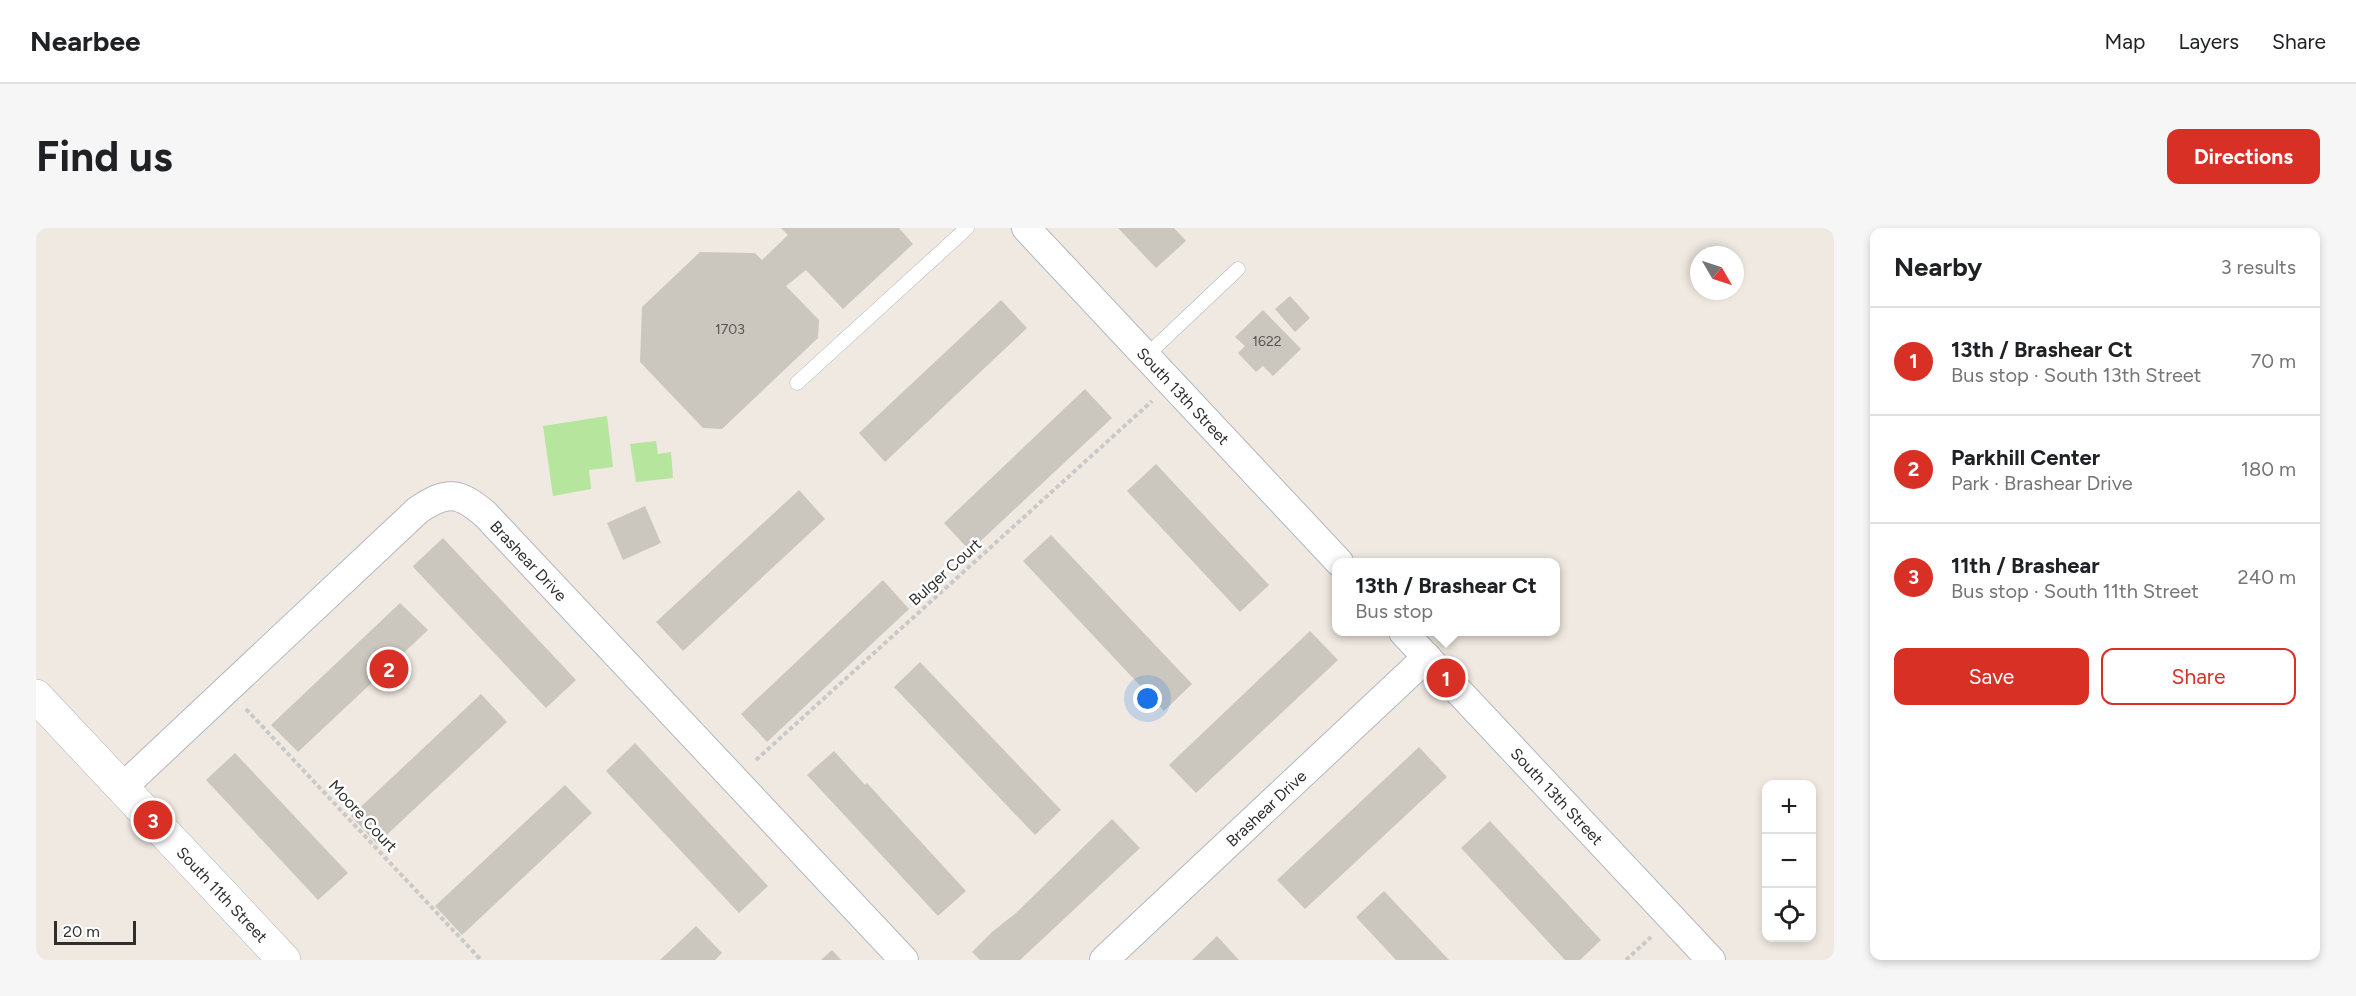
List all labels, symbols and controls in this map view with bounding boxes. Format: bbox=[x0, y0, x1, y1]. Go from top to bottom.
text: Nearbee bbox=[30, 24, 140, 58]
text: Map bbox=[2105, 29, 2145, 54]
text: Layers bbox=[2178, 29, 2239, 54]
text: Share bbox=[2272, 29, 2326, 54]
button: Directions bbox=[2167, 129, 2320, 184]
text: Find us bbox=[36, 131, 173, 182]
north arrow bbox=[1690, 246, 1744, 300]
text: Nearby bbox=[1894, 251, 1982, 283]
text: 3 results bbox=[2221, 255, 2296, 279]
house number: 1703 bbox=[715, 321, 745, 338]
house number: 1622 bbox=[1252, 333, 1282, 350]
text: 13th / Brashear Ct bbox=[1951, 336, 2132, 363]
street label: South 13th Street bbox=[1133, 343, 1233, 448]
text: 1 bbox=[1909, 349, 1918, 373]
text: 70 m bbox=[2250, 349, 2296, 373]
text: Bus stop · South 13th Street bbox=[1951, 363, 2201, 387]
text: Parkhill Center bbox=[1951, 444, 2100, 471]
text: 2 bbox=[1908, 457, 1919, 481]
text: 180 m bbox=[2241, 457, 2296, 481]
text: Park · Brashear Drive bbox=[1951, 471, 2133, 495]
street label: Brashear Drive bbox=[487, 517, 571, 605]
street label: Bulger Court bbox=[905, 535, 985, 609]
text: 11th / Brashear bbox=[1951, 552, 2100, 579]
popup bbox=[1332, 558, 1560, 636]
text: 3 bbox=[1908, 565, 1919, 589]
text: 240 m bbox=[2238, 565, 2296, 589]
text: 13th / Brashear Ct bbox=[1355, 572, 1537, 599]
text: Bus stop · South 11th Street bbox=[1951, 579, 2199, 603]
text: Bus stop bbox=[1355, 599, 1433, 623]
pin: 2 bbox=[370, 646, 408, 692]
button: Save bbox=[1894, 648, 2089, 705]
button: Share bbox=[2101, 648, 2296, 705]
pin: 1 bbox=[1426, 656, 1466, 700]
your location bbox=[1133, 684, 1162, 713]
street label: South 13th Street bbox=[1507, 744, 1607, 849]
street label: Brashear Drive bbox=[1222, 766, 1310, 850]
street label: Moore Court bbox=[325, 776, 401, 856]
map controls bbox=[1762, 780, 1816, 942]
button: + bbox=[1762, 780, 1816, 834]
pin: 3 bbox=[134, 798, 172, 842]
button: − bbox=[1762, 834, 1816, 888]
street label: South 11th Street bbox=[173, 843, 272, 946]
button: locate bbox=[1762, 888, 1816, 942]
scale bar bbox=[54, 918, 136, 946]
text: 20 m bbox=[63, 922, 100, 941]

